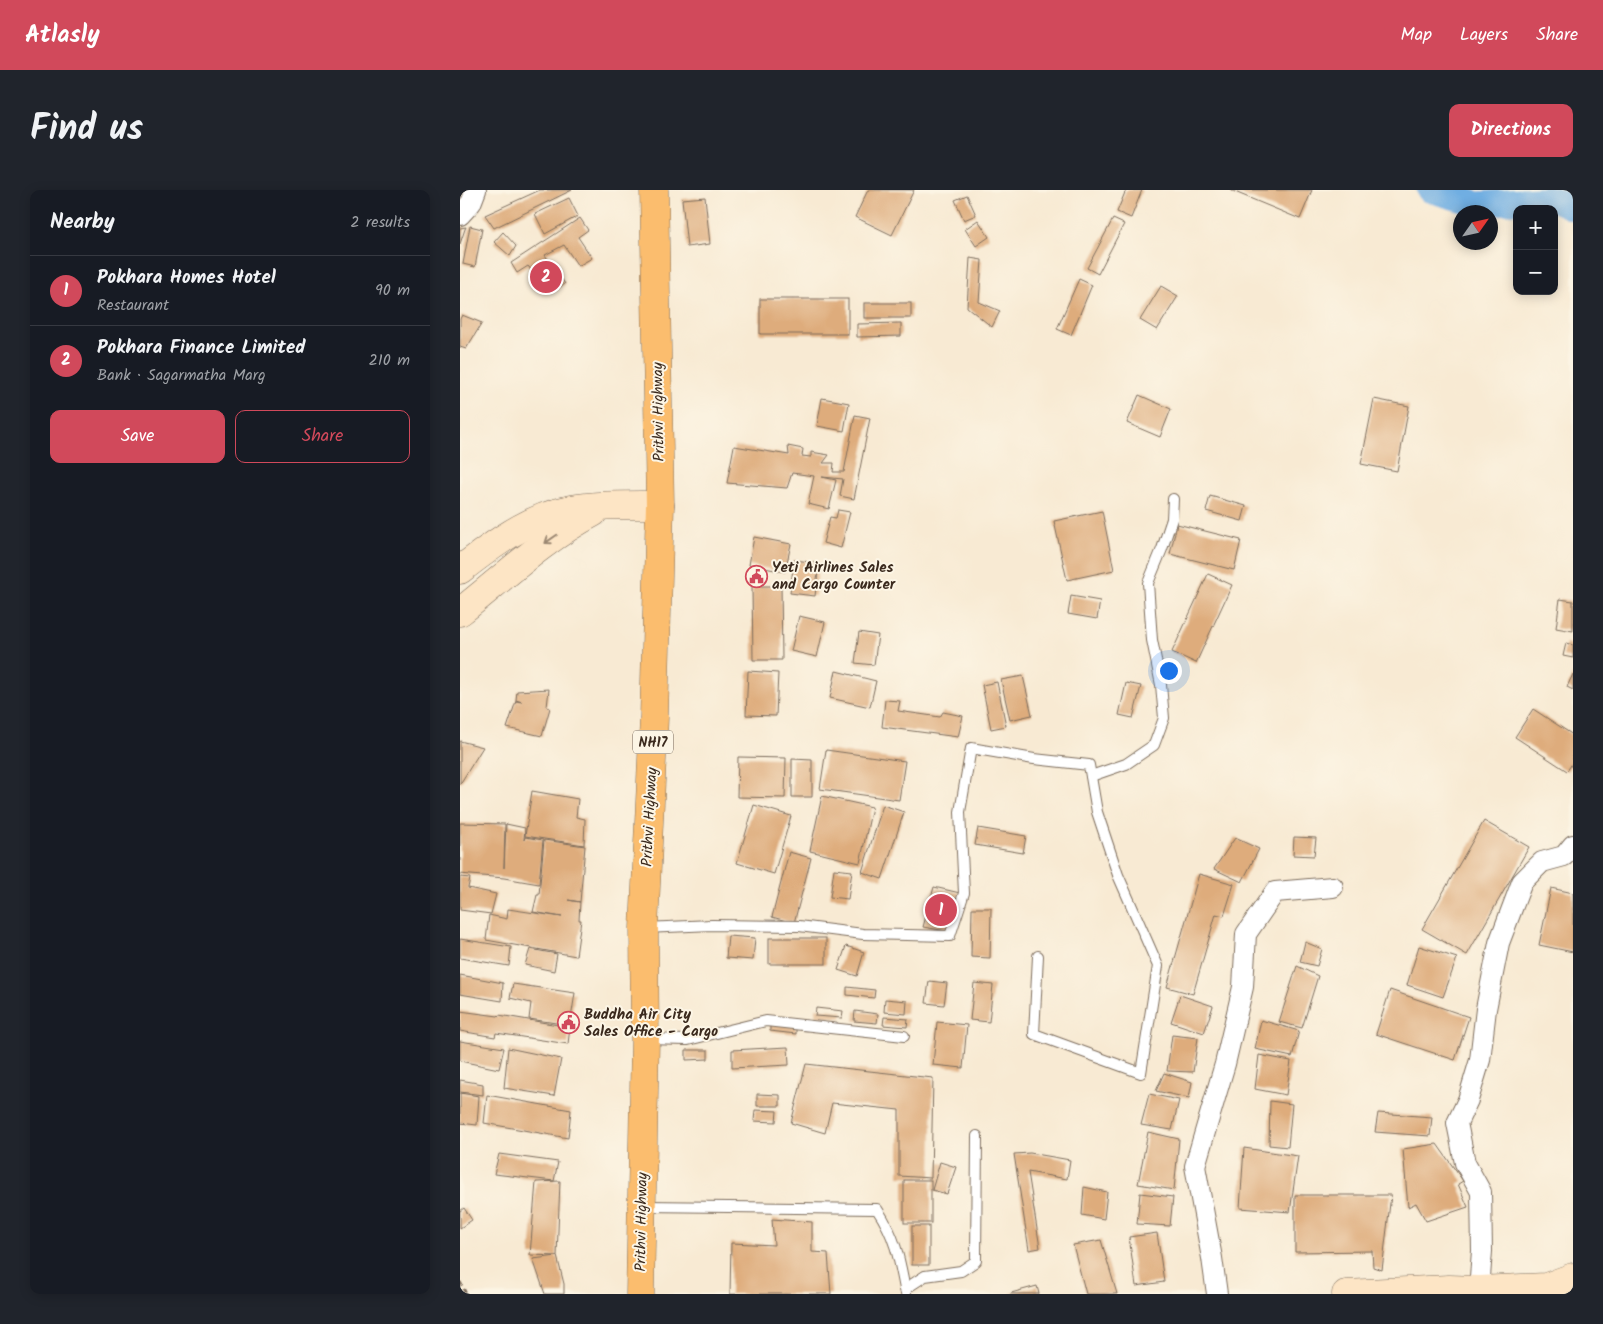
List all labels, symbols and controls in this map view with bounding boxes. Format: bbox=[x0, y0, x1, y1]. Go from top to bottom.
text: Atlasly bbox=[25, 16, 100, 55]
text: Map bbox=[1401, 21, 1432, 50]
text: Layers bbox=[1460, 21, 1508, 50]
text: Share bbox=[1536, 21, 1578, 50]
text: Find us bbox=[30, 102, 143, 158]
button: Directions bbox=[1449, 104, 1573, 157]
north arrow bbox=[1453, 205, 1498, 250]
map controls bbox=[1513, 205, 1558, 295]
button: + bbox=[1513, 205, 1558, 250]
text: Nearby bbox=[50, 206, 115, 239]
text: 2 results bbox=[350, 210, 410, 235]
button: − bbox=[1513, 250, 1558, 295]
pin: 2 bbox=[530, 258, 562, 296]
text: Pokhara Homes Hotel bbox=[97, 263, 276, 293]
text: 1 bbox=[64, 278, 68, 303]
text: 90 m bbox=[375, 278, 410, 303]
text: Restaurant bbox=[97, 293, 169, 318]
text: Pokhara Finance Limited bbox=[97, 333, 306, 363]
text: 2 bbox=[61, 348, 71, 373]
text: 210 m bbox=[369, 348, 410, 373]
street label: Prithvi Highway bbox=[646, 361, 672, 462]
text: Bank · Sagarmatha Marg bbox=[97, 363, 266, 388]
button: Save bbox=[50, 410, 225, 463]
button: Share bbox=[235, 410, 410, 463]
one-way arrow bbox=[544, 534, 558, 544]
place label: Yeti Airlines Sales and Cargo Counter bbox=[772, 556, 896, 597]
public building icon: Yeti Airlines Sales and Cargo Counter bbox=[744, 564, 768, 588]
your location bbox=[1156, 658, 1182, 684]
road number: NH17 bbox=[633, 730, 673, 754]
street label: Prithvi Highway bbox=[635, 766, 665, 867]
pin: 1 bbox=[925, 891, 957, 929]
place label: Buddha Air City Sales Office - Cargo bbox=[584, 1003, 718, 1044]
public building icon: Buddha Air City Sales Office - Cargo bbox=[556, 1011, 580, 1035]
street label: Prithvi Highway bbox=[629, 1171, 655, 1272]

